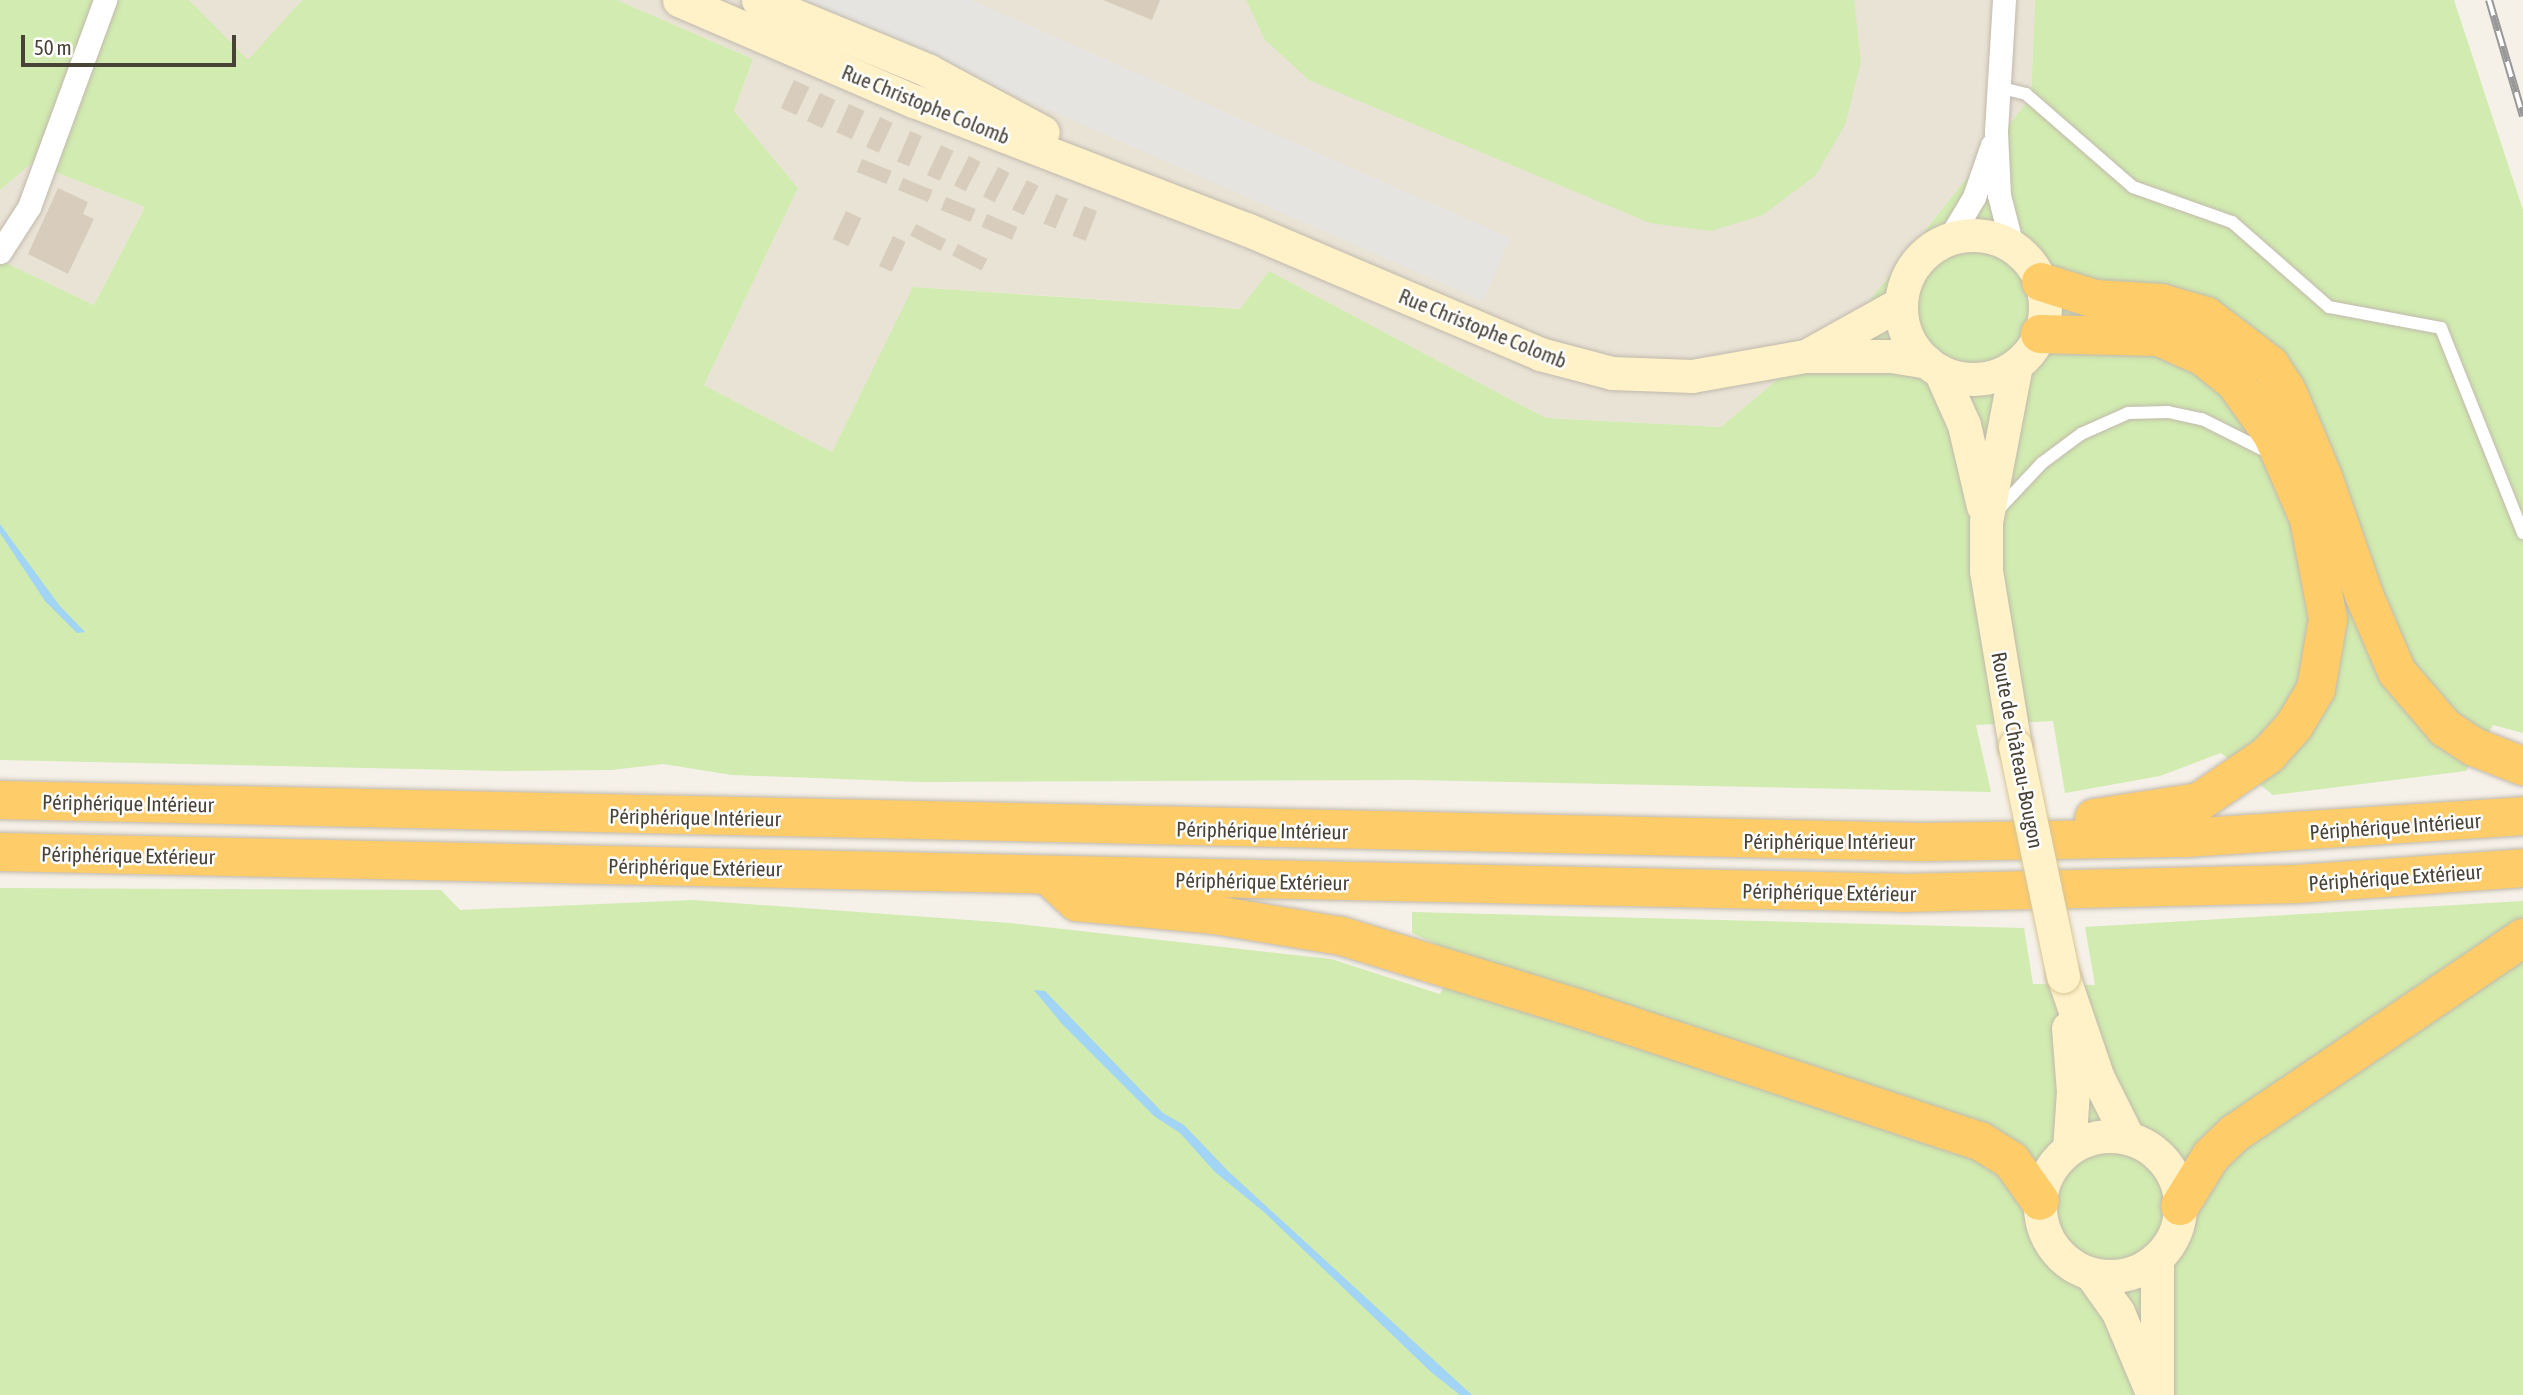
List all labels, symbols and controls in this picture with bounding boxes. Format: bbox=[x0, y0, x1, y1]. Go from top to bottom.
scale bar bbox=[24, 21, 240, 65]
text: 50 m bbox=[34, 35, 72, 59]
street label: Rue Christophe Colomb bbox=[838, 59, 1014, 149]
street label: Rue Christophe Colomb bbox=[1395, 283, 1571, 373]
street label: Route de Château-Bougon bbox=[1987, 650, 2049, 850]
street label: Périphérique Intérieur bbox=[42, 789, 214, 817]
street label: Périphérique Intérieur bbox=[609, 803, 781, 831]
street label: Périphérique Intérieur bbox=[2309, 807, 2481, 845]
street label: Périphérique Intérieur bbox=[1176, 816, 1348, 844]
street label: Périphérique Intérieur bbox=[1743, 828, 1915, 854]
street label: Périphérique Extérieur bbox=[41, 841, 215, 869]
street label: Périphérique Extérieur bbox=[608, 853, 782, 881]
street label: Périphérique Extérieur bbox=[2308, 858, 2482, 896]
street label: Périphérique Extérieur bbox=[1175, 867, 1349, 895]
street label: Périphérique Extérieur bbox=[1742, 878, 1916, 906]

